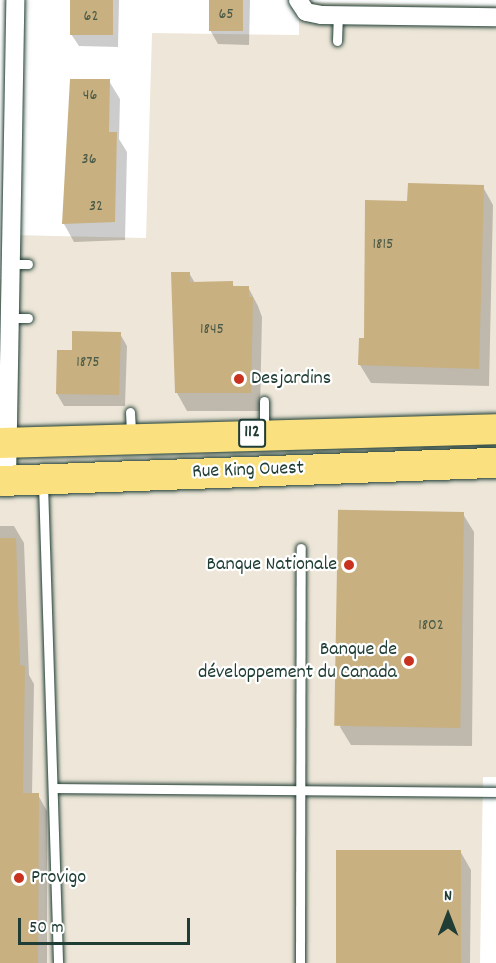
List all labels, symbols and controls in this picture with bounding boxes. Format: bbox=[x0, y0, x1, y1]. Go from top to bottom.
house number: 65 bbox=[218, 5, 234, 25]
house number: 62 bbox=[84, 7, 98, 27]
house number: 46 bbox=[83, 86, 97, 106]
house number: 36 bbox=[82, 150, 96, 170]
house number: 32 bbox=[89, 197, 103, 217]
house number: 1815 bbox=[373, 235, 393, 255]
house number: 1845 bbox=[200, 320, 224, 340]
house number: 1875 bbox=[76, 353, 100, 373]
place label: Desjardins bbox=[251, 367, 331, 391]
marker: Desjardins bbox=[232, 372, 246, 386]
road number: 112 bbox=[237, 418, 267, 448]
street label: Rue King Ouest bbox=[192, 457, 304, 485]
place label: Banque Nationale bbox=[207, 553, 337, 577]
marker: Banque Nationale bbox=[342, 558, 356, 572]
house number: 1802 bbox=[418, 616, 444, 636]
place label: Banque de développement du Canada bbox=[198, 638, 397, 685]
marker: Banque de développement du Canada bbox=[402, 654, 416, 668]
place label: Provigo bbox=[31, 866, 86, 890]
marker: Provigo bbox=[12, 871, 26, 885]
north arrow bbox=[418, 885, 478, 945]
text: N bbox=[444, 885, 452, 908]
scale bar bbox=[21, 906, 194, 944]
text: 50 m bbox=[29, 916, 64, 941]

